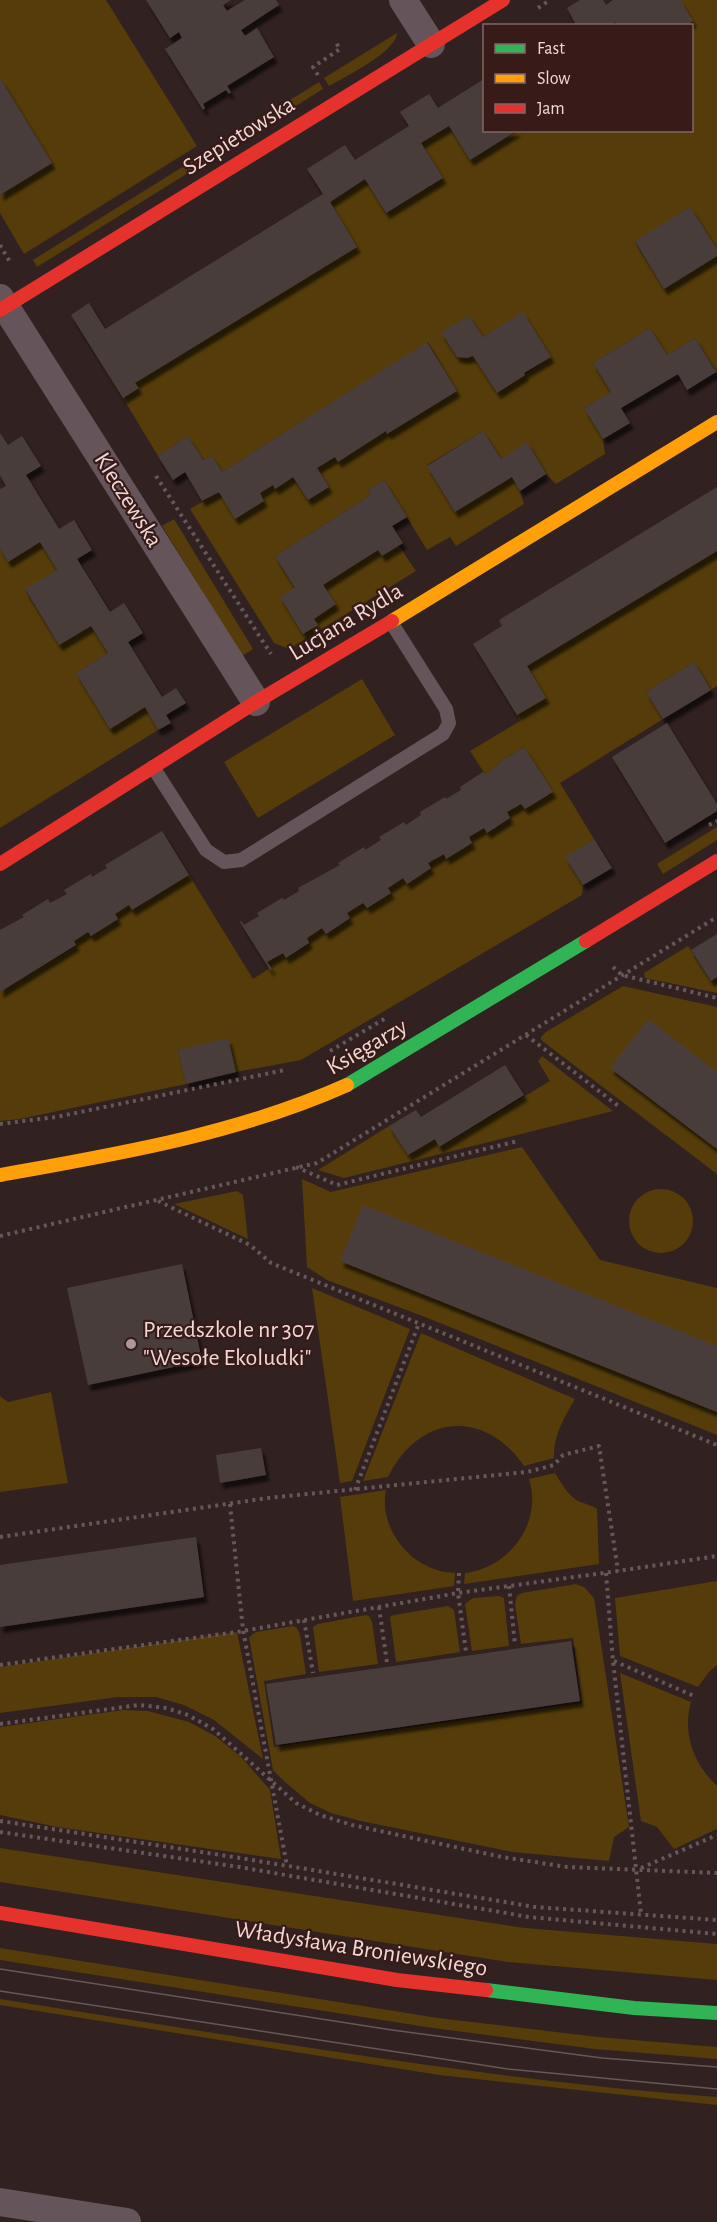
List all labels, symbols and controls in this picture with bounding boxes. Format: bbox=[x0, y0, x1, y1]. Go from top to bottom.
legend bbox=[483, 24, 693, 132]
text: Fast bbox=[537, 40, 565, 58]
text: Slow bbox=[537, 70, 570, 88]
street label: Szepietowska bbox=[179, 92, 299, 180]
text: Jam bbox=[537, 100, 565, 118]
street label: Kleczewska bbox=[90, 448, 166, 552]
street label: Lucjana Rydla bbox=[285, 579, 407, 665]
street label: Księgarzy bbox=[323, 1014, 411, 1080]
place label: Przedszkole nr 307 "Wesołe Ekoludki" bbox=[143, 1318, 314, 1370]
marker: Przedszkole nr 307 "Wesołe Ekoludki" bbox=[124, 1337, 138, 1351]
street label: Władysława Broniewskiego bbox=[233, 1917, 489, 1981]

